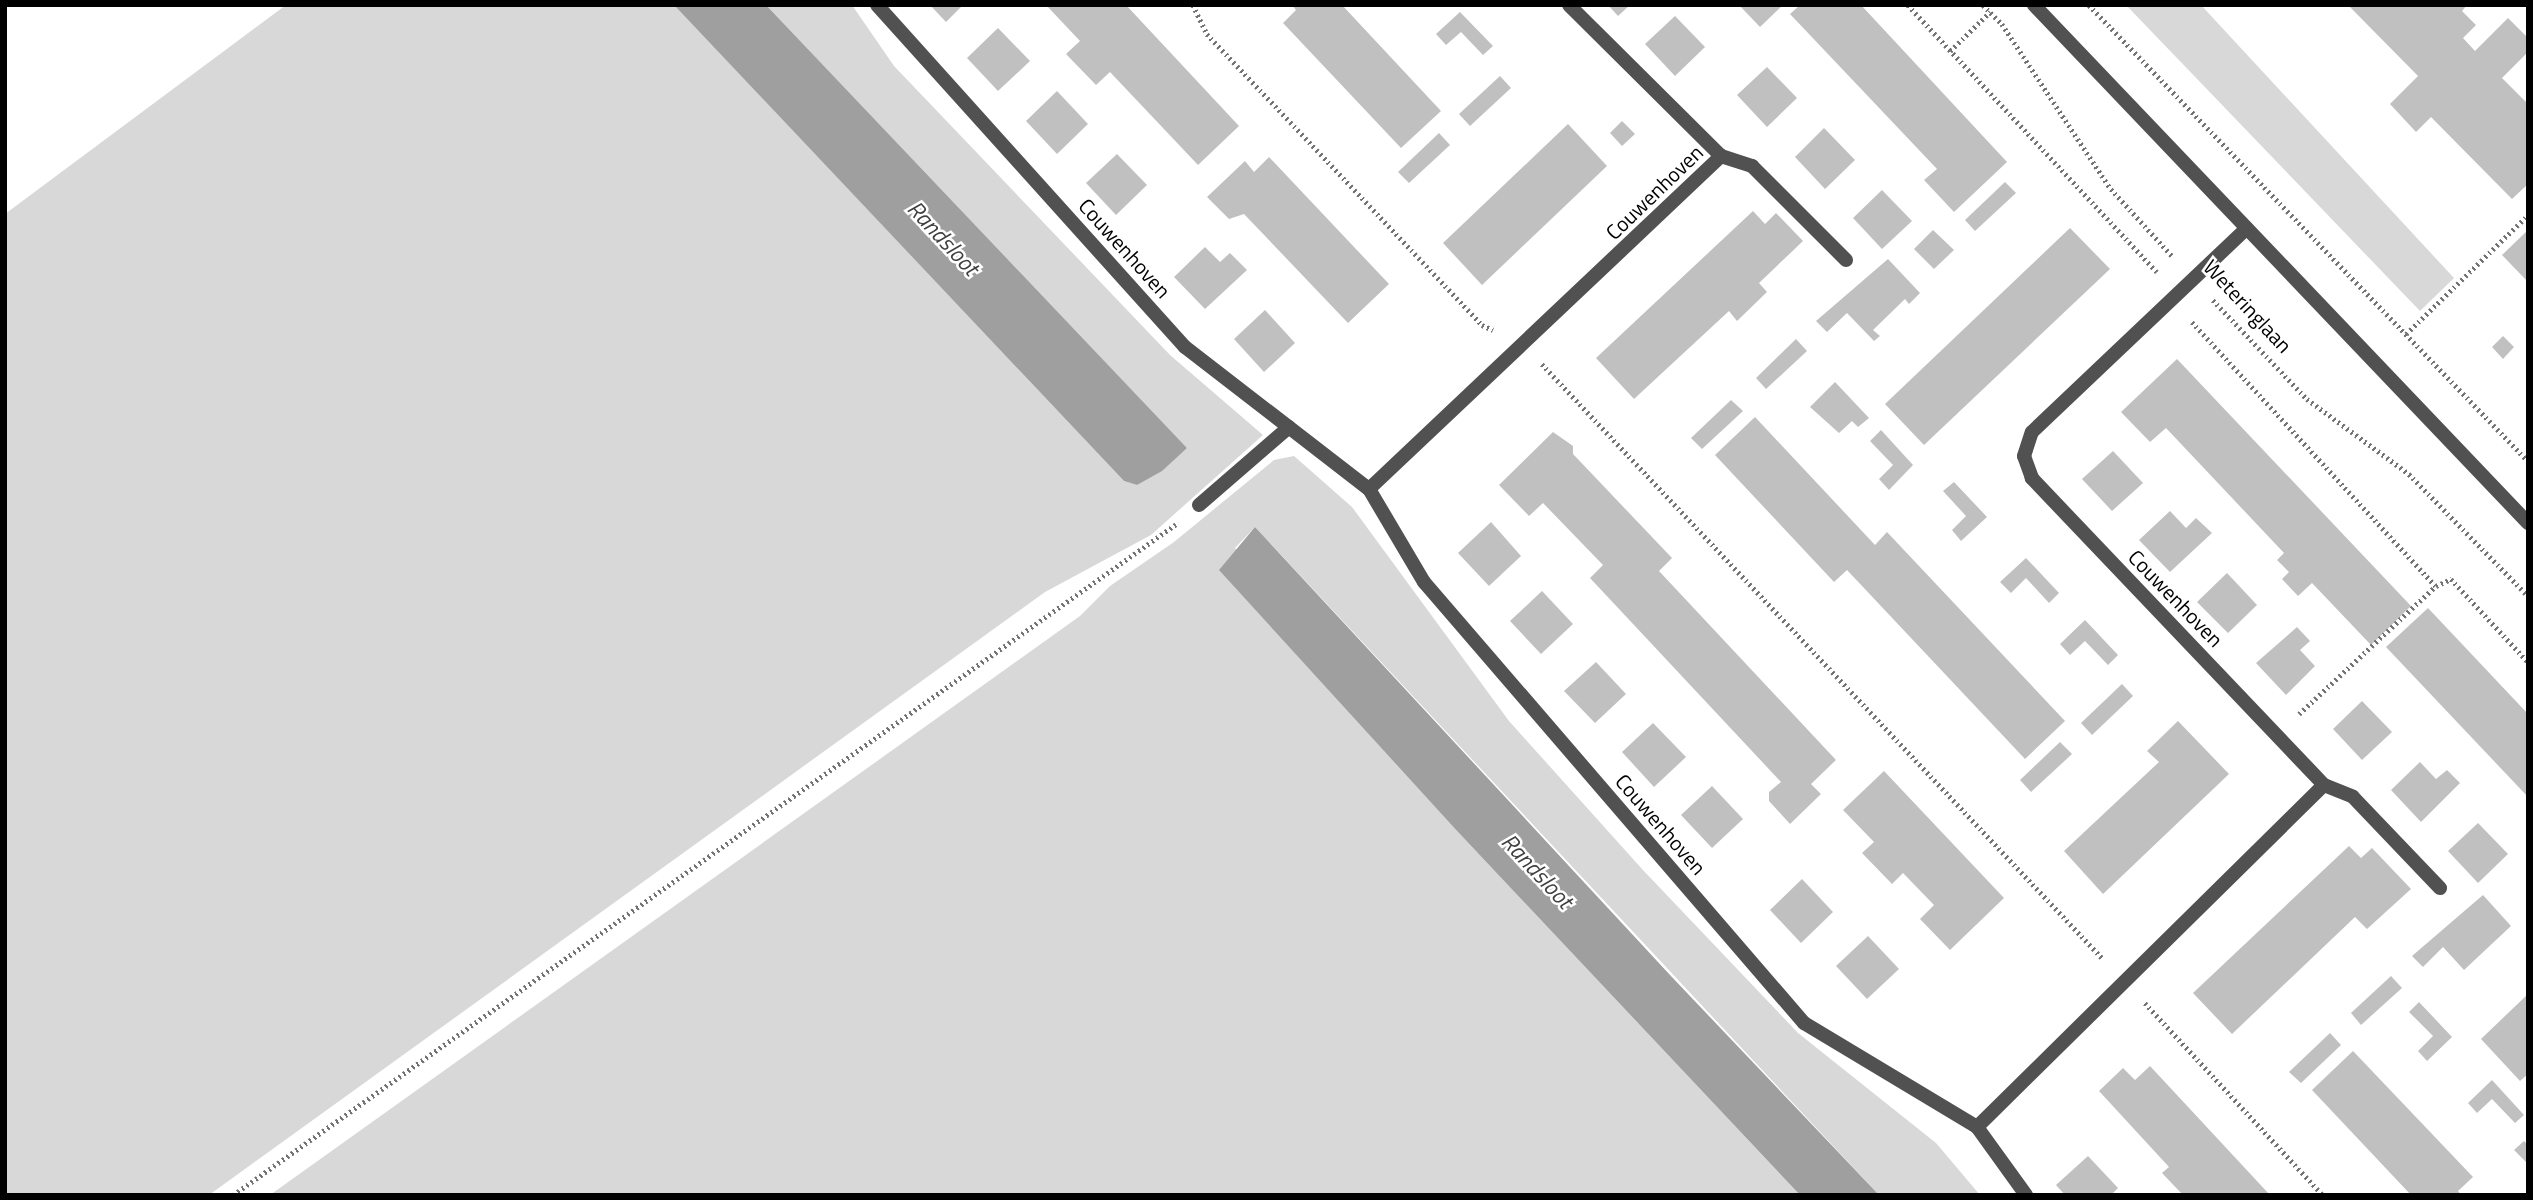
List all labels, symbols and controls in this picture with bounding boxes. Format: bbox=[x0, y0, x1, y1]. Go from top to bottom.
street label: Couwenhoven bbox=[1600, 139, 1708, 245]
street label: Couwenhoven bbox=[1074, 193, 1176, 303]
water label: Randsloot bbox=[902, 195, 984, 281]
street label: Weteringlaan bbox=[2199, 254, 2297, 358]
street label: Couwenhoven bbox=[2123, 544, 2229, 652]
street label: Couwenhoven bbox=[1610, 768, 1712, 880]
water label: Randsloot bbox=[1496, 828, 1578, 914]

